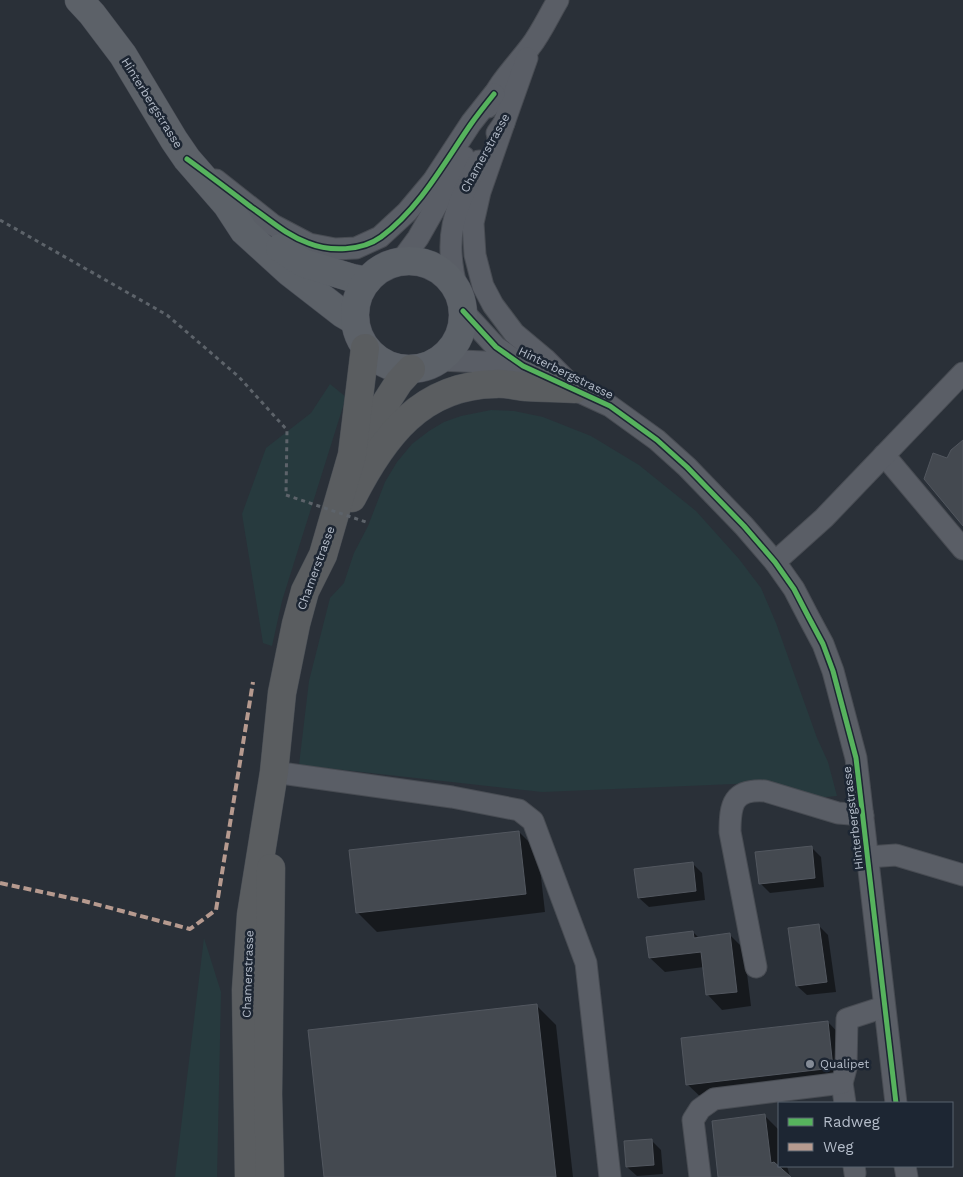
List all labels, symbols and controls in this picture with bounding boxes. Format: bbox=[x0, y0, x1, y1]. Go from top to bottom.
street label: Hinterbergstrasse bbox=[118, 55, 186, 151]
street label: Chamerstrasse bbox=[458, 111, 512, 195]
street label: Hinterbergstrasse bbox=[516, 344, 616, 402]
street label: Chamerstrasse bbox=[294, 524, 338, 612]
street label: Hinterbergstrasse bbox=[840, 765, 866, 871]
street label: Chamerstrasse bbox=[239, 930, 257, 1018]
place label: Qualipet bbox=[820, 1057, 869, 1071]
marker: Qualipet bbox=[804, 1058, 816, 1070]
legend bbox=[778, 1102, 953, 1167]
text: Radweg bbox=[823, 1113, 880, 1131]
text: Weg bbox=[823, 1138, 854, 1156]

